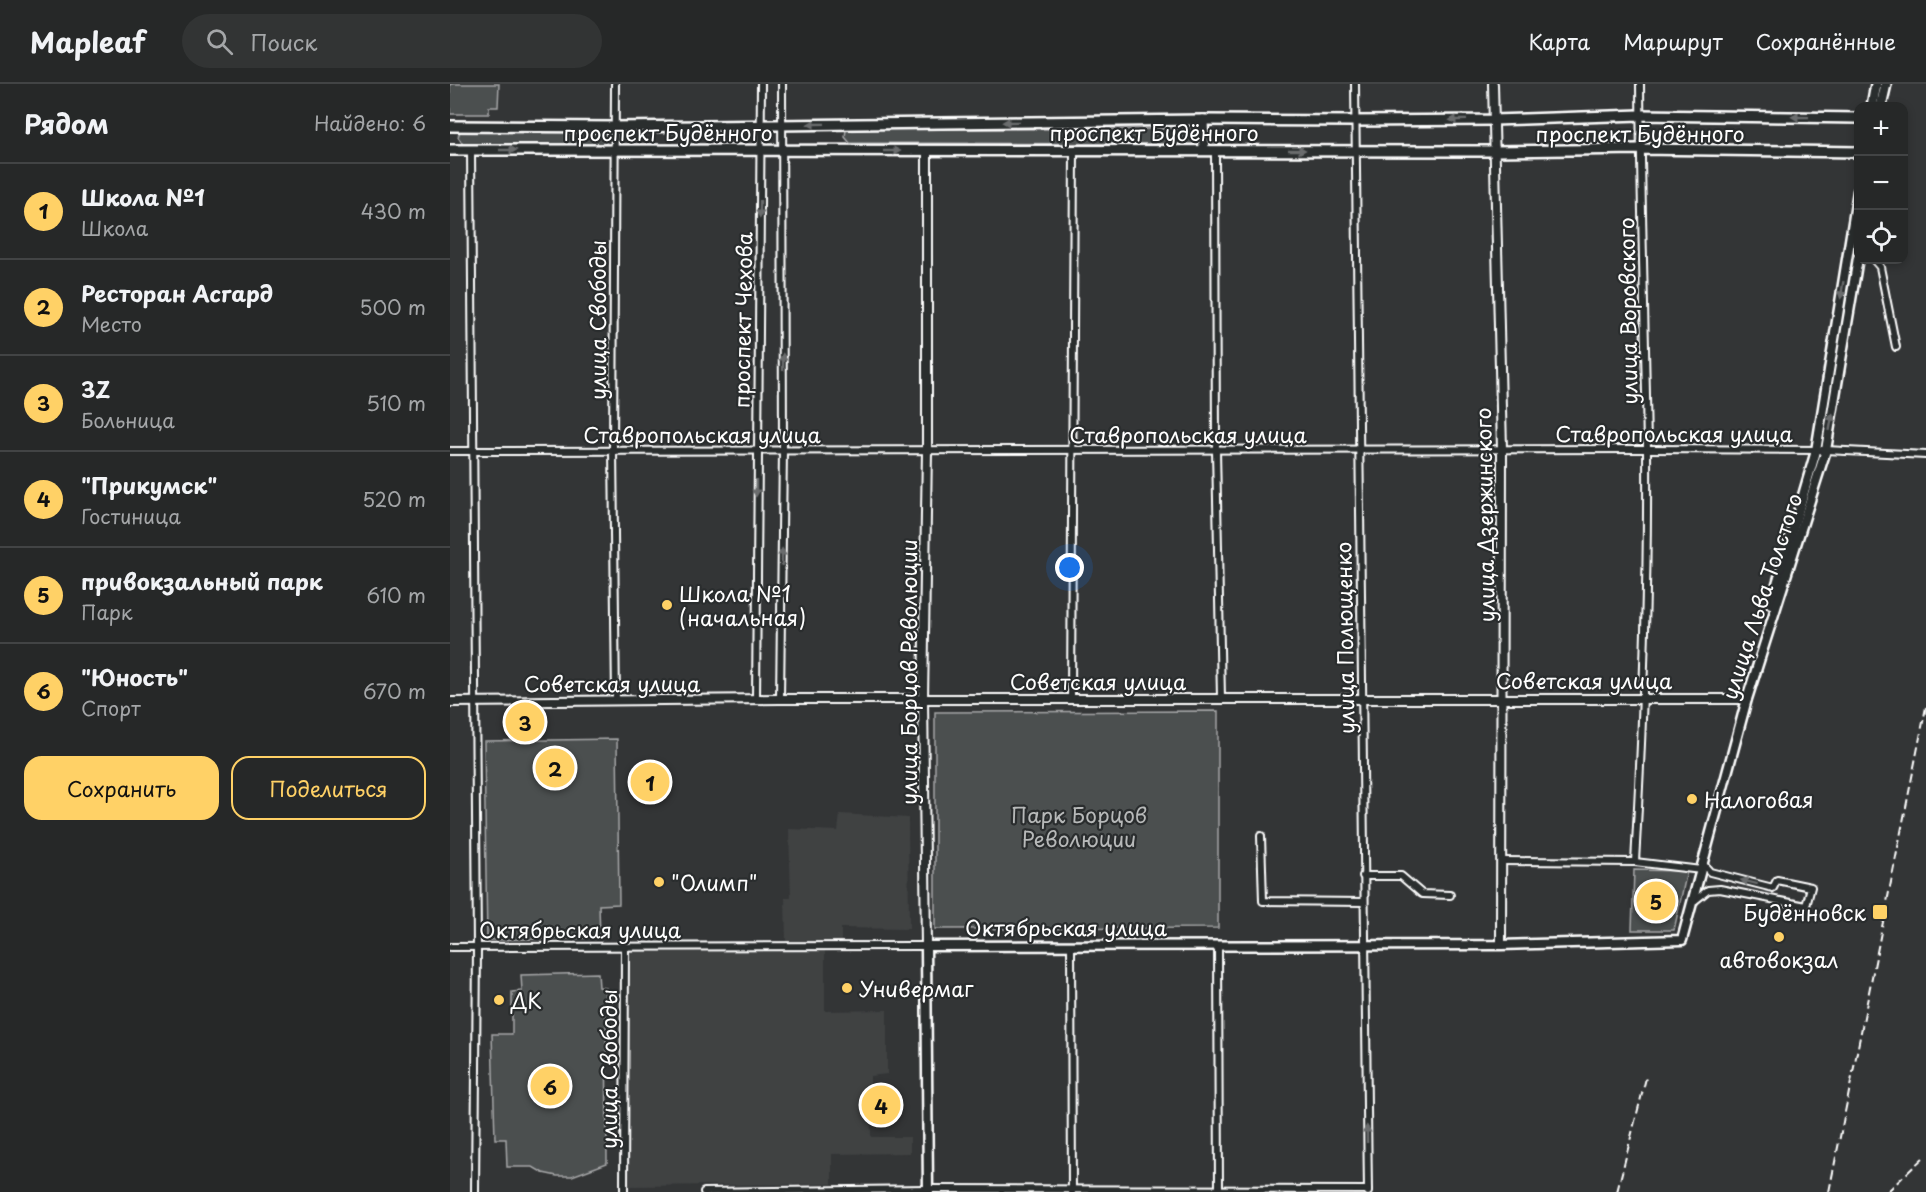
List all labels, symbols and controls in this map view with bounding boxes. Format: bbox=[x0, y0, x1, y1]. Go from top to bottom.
search box bbox=[182, 14, 602, 68]
text: Mapleaf bbox=[30, 20, 146, 63]
icon: search bbox=[203, 25, 236, 58]
text: Поиск bbox=[251, 25, 317, 58]
text: Карта bbox=[1529, 25, 1590, 57]
text: Маршрут bbox=[1623, 25, 1723, 57]
text: Сохранённые bbox=[1756, 25, 1896, 57]
map controls bbox=[1854, 102, 1908, 264]
button: + bbox=[1854, 102, 1908, 156]
text: Рядом bbox=[24, 104, 109, 143]
text: Найдено: 6 bbox=[314, 108, 426, 138]
one-way arrow bbox=[1791, 112, 1810, 122]
one-way arrow bbox=[1449, 115, 1468, 125]
street label: проспект Будённого bbox=[563, 116, 773, 148]
street label: проспект Будённого bbox=[1049, 116, 1259, 148]
street label: проспект Будённого bbox=[1535, 117, 1745, 149]
one-way arrow bbox=[1002, 118, 1021, 127]
one-way arrow bbox=[807, 120, 826, 129]
one-way arrow bbox=[499, 145, 518, 155]
one-way arrow bbox=[1288, 145, 1307, 155]
one-way arrow bbox=[883, 146, 902, 156]
button: − bbox=[1854, 156, 1908, 210]
text: Школа №1 bbox=[81, 180, 205, 213]
text: 1 bbox=[39, 196, 48, 226]
text: 430 m bbox=[361, 196, 426, 226]
one-way arrow bbox=[755, 199, 765, 218]
button: locate bbox=[1854, 210, 1908, 264]
text: Школа bbox=[81, 213, 148, 243]
street label: улица Воровского bbox=[1609, 217, 1645, 405]
street label: проспект Чехова bbox=[724, 232, 760, 408]
street label: улица Свободы bbox=[581, 240, 613, 400]
text: Ресторан Асгард bbox=[81, 276, 273, 309]
one-way arrow bbox=[1838, 281, 1847, 300]
text: 2 bbox=[36, 292, 51, 322]
text: 500 m bbox=[359, 292, 426, 322]
text: Место bbox=[81, 309, 142, 339]
one-way arrow bbox=[778, 352, 787, 371]
text: 3Z bbox=[81, 372, 110, 405]
text: 3 bbox=[37, 388, 50, 418]
text: 510 m bbox=[366, 388, 426, 418]
text: Больница bbox=[81, 405, 175, 435]
street label: улица Дзержинского bbox=[1466, 407, 1502, 623]
one-way arrow bbox=[1827, 413, 1836, 432]
street label: Ставропольская улица bbox=[1555, 417, 1794, 449]
street label: Ставропольская улица bbox=[583, 418, 822, 450]
street label: Ставропольская улица bbox=[1069, 418, 1308, 450]
text: "Прикумск" bbox=[81, 468, 217, 501]
one-way arrow bbox=[751, 478, 761, 497]
text: 4 bbox=[37, 484, 50, 514]
text: 520 m bbox=[362, 484, 426, 514]
street label: улица Льва Толстого bbox=[1713, 489, 1809, 703]
text: Гостиница bbox=[81, 501, 181, 531]
street label: улица Борцов Революции bbox=[892, 539, 924, 805]
street label: улица Полющенко bbox=[1326, 542, 1362, 734]
one-way arrow bbox=[777, 547, 787, 566]
your location bbox=[1055, 553, 1084, 582]
text: привокзальный парк bbox=[81, 564, 323, 597]
place label: Школа №1 (начальная) bbox=[679, 577, 806, 633]
text: 5 bbox=[37, 580, 50, 610]
text: 610 m bbox=[366, 580, 426, 610]
text: Парк bbox=[81, 597, 133, 627]
marker: Школа №1 (начальная) bbox=[660, 598, 674, 612]
text: "Юность" bbox=[81, 660, 188, 693]
street label: Советская улица bbox=[1496, 664, 1673, 696]
street label: Советская улица bbox=[1010, 665, 1187, 697]
street label: Советская улица bbox=[524, 667, 701, 699]
text: 6 bbox=[36, 676, 51, 706]
text: 670 m bbox=[363, 676, 426, 706]
text: Спорт bbox=[81, 693, 141, 723]
pin: 3 bbox=[506, 700, 544, 744]
pin: 2 bbox=[536, 746, 574, 790]
button: Сохранить bbox=[24, 756, 219, 820]
button: Поделиться bbox=[231, 756, 426, 820]
pin: 1 bbox=[630, 760, 670, 804]
place label: Налоговая bbox=[1704, 783, 1814, 815]
marker: Налоговая bbox=[1685, 792, 1699, 806]
park label: Парк Борцов Революции bbox=[1011, 798, 1147, 854]
place label: "Олимп" bbox=[671, 866, 757, 898]
marker: "Олимп" bbox=[652, 875, 666, 889]
one-way arrow bbox=[1740, 876, 1758, 886]
pin: 5 bbox=[1636, 878, 1676, 924]
place label: Будённовск bbox=[1744, 896, 1867, 928]
marker: Будённовск bbox=[1871, 903, 1889, 921]
street label: Октябрьская улица bbox=[965, 911, 1168, 943]
street label: Октябрьская улица bbox=[479, 913, 682, 945]
marker: автовокзал bbox=[1772, 930, 1786, 944]
place label: автовокзал bbox=[1719, 943, 1839, 975]
place label: Универмаг bbox=[859, 972, 974, 1004]
marker: Универмаг bbox=[840, 981, 854, 995]
place label: ДК bbox=[510, 984, 542, 1016]
street label: улица Свободы bbox=[592, 989, 624, 1149]
marker: ДК bbox=[492, 993, 506, 1007]
pin: 6 bbox=[530, 1064, 570, 1108]
pin: 4 bbox=[862, 1082, 900, 1128]
one-way arrow bbox=[1362, 1124, 1372, 1143]

